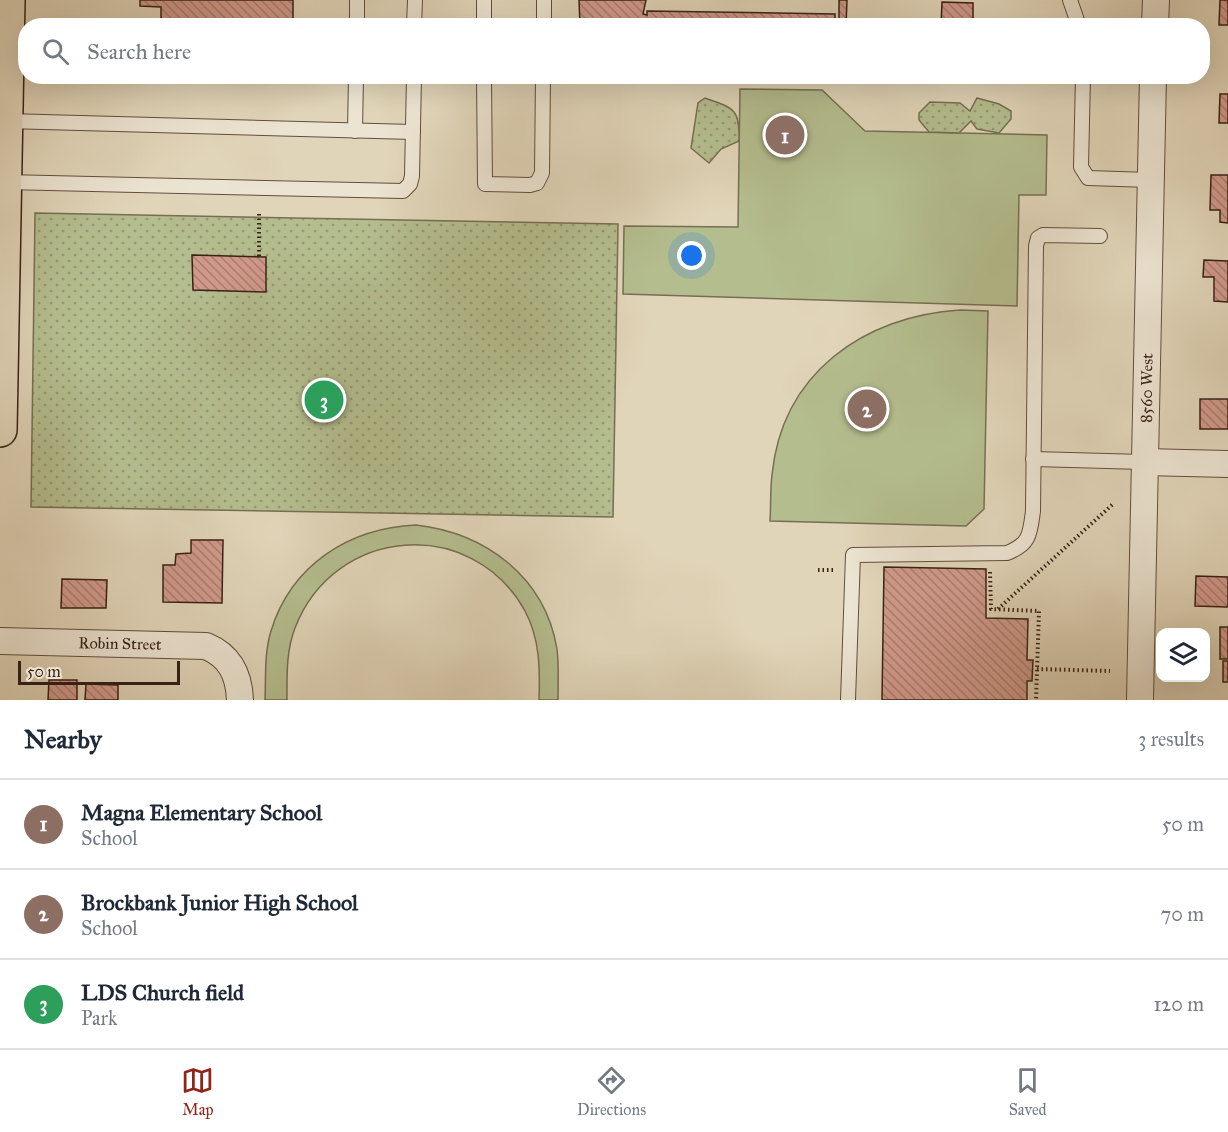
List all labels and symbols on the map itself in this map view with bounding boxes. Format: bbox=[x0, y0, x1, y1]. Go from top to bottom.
pin: 1 bbox=[766, 112, 804, 158]
your location bbox=[677, 241, 706, 270]
street label: 8560 West bbox=[1136, 353, 1157, 423]
pin: 3 bbox=[304, 378, 344, 422]
pin: 2 bbox=[848, 386, 886, 432]
street label: Robin Street bbox=[78, 633, 162, 654]
scale bar bbox=[18, 658, 180, 686]

